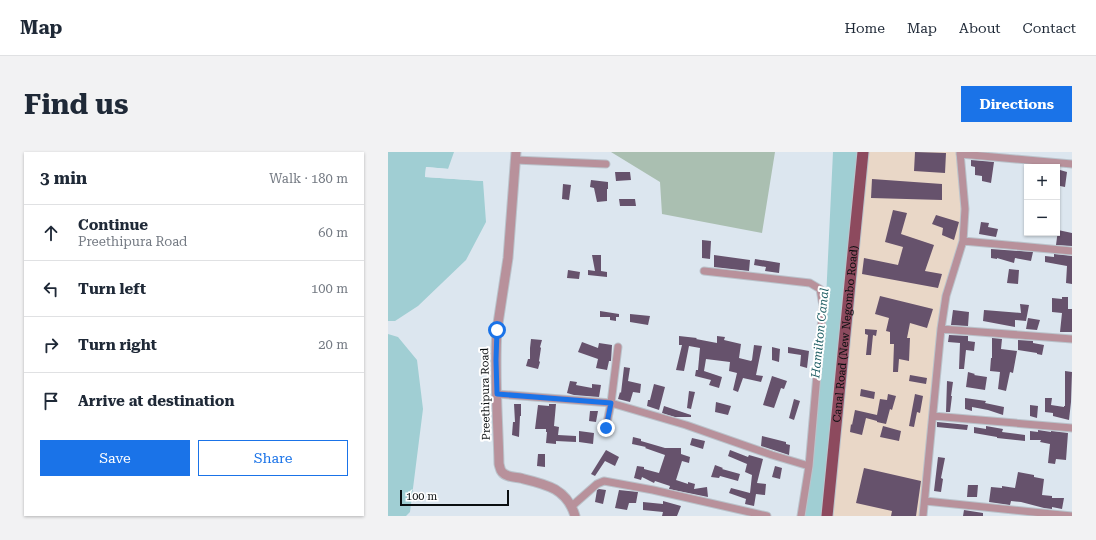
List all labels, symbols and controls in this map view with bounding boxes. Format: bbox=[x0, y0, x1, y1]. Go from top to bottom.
text: Map bbox=[20, 16, 62, 39]
text: Home bbox=[844, 20, 885, 36]
text: Map bbox=[907, 20, 937, 36]
text: About bbox=[959, 20, 1001, 36]
text: Contact bbox=[1023, 20, 1076, 36]
button: Directions bbox=[961, 86, 1072, 122]
text: Find us bbox=[24, 88, 128, 121]
map controls bbox=[1024, 164, 1060, 236]
button: + bbox=[1024, 164, 1060, 200]
text: 3 min bbox=[40, 168, 87, 188]
text: Walk · 180 m bbox=[269, 171, 348, 186]
button: − bbox=[1024, 200, 1060, 236]
text: Continue bbox=[78, 216, 148, 234]
icon: ahead bbox=[40, 222, 62, 244]
text: 60 m bbox=[318, 225, 348, 240]
text: Preethipura Road bbox=[78, 234, 187, 249]
street label: Canal Road (New Negombo Road) bbox=[830, 244, 861, 423]
icon: left bbox=[40, 278, 62, 300]
text: Turn left bbox=[78, 280, 146, 298]
text: 100 m bbox=[311, 281, 348, 296]
water label: Hamilton Canal bbox=[808, 287, 832, 380]
route start bbox=[488, 321, 506, 339]
icon: right bbox=[40, 334, 62, 356]
text: Turn right bbox=[78, 336, 157, 354]
text: 20 m bbox=[318, 337, 348, 352]
street label: Preethipura Road bbox=[478, 348, 493, 440]
icon: arrive bbox=[40, 390, 62, 412]
text: Arrive at destination bbox=[78, 392, 234, 410]
route end bbox=[597, 419, 615, 437]
button: Save bbox=[40, 440, 190, 476]
button: Share bbox=[198, 440, 348, 476]
scale bar bbox=[400, 488, 509, 507]
text: 100 m bbox=[406, 490, 437, 503]

